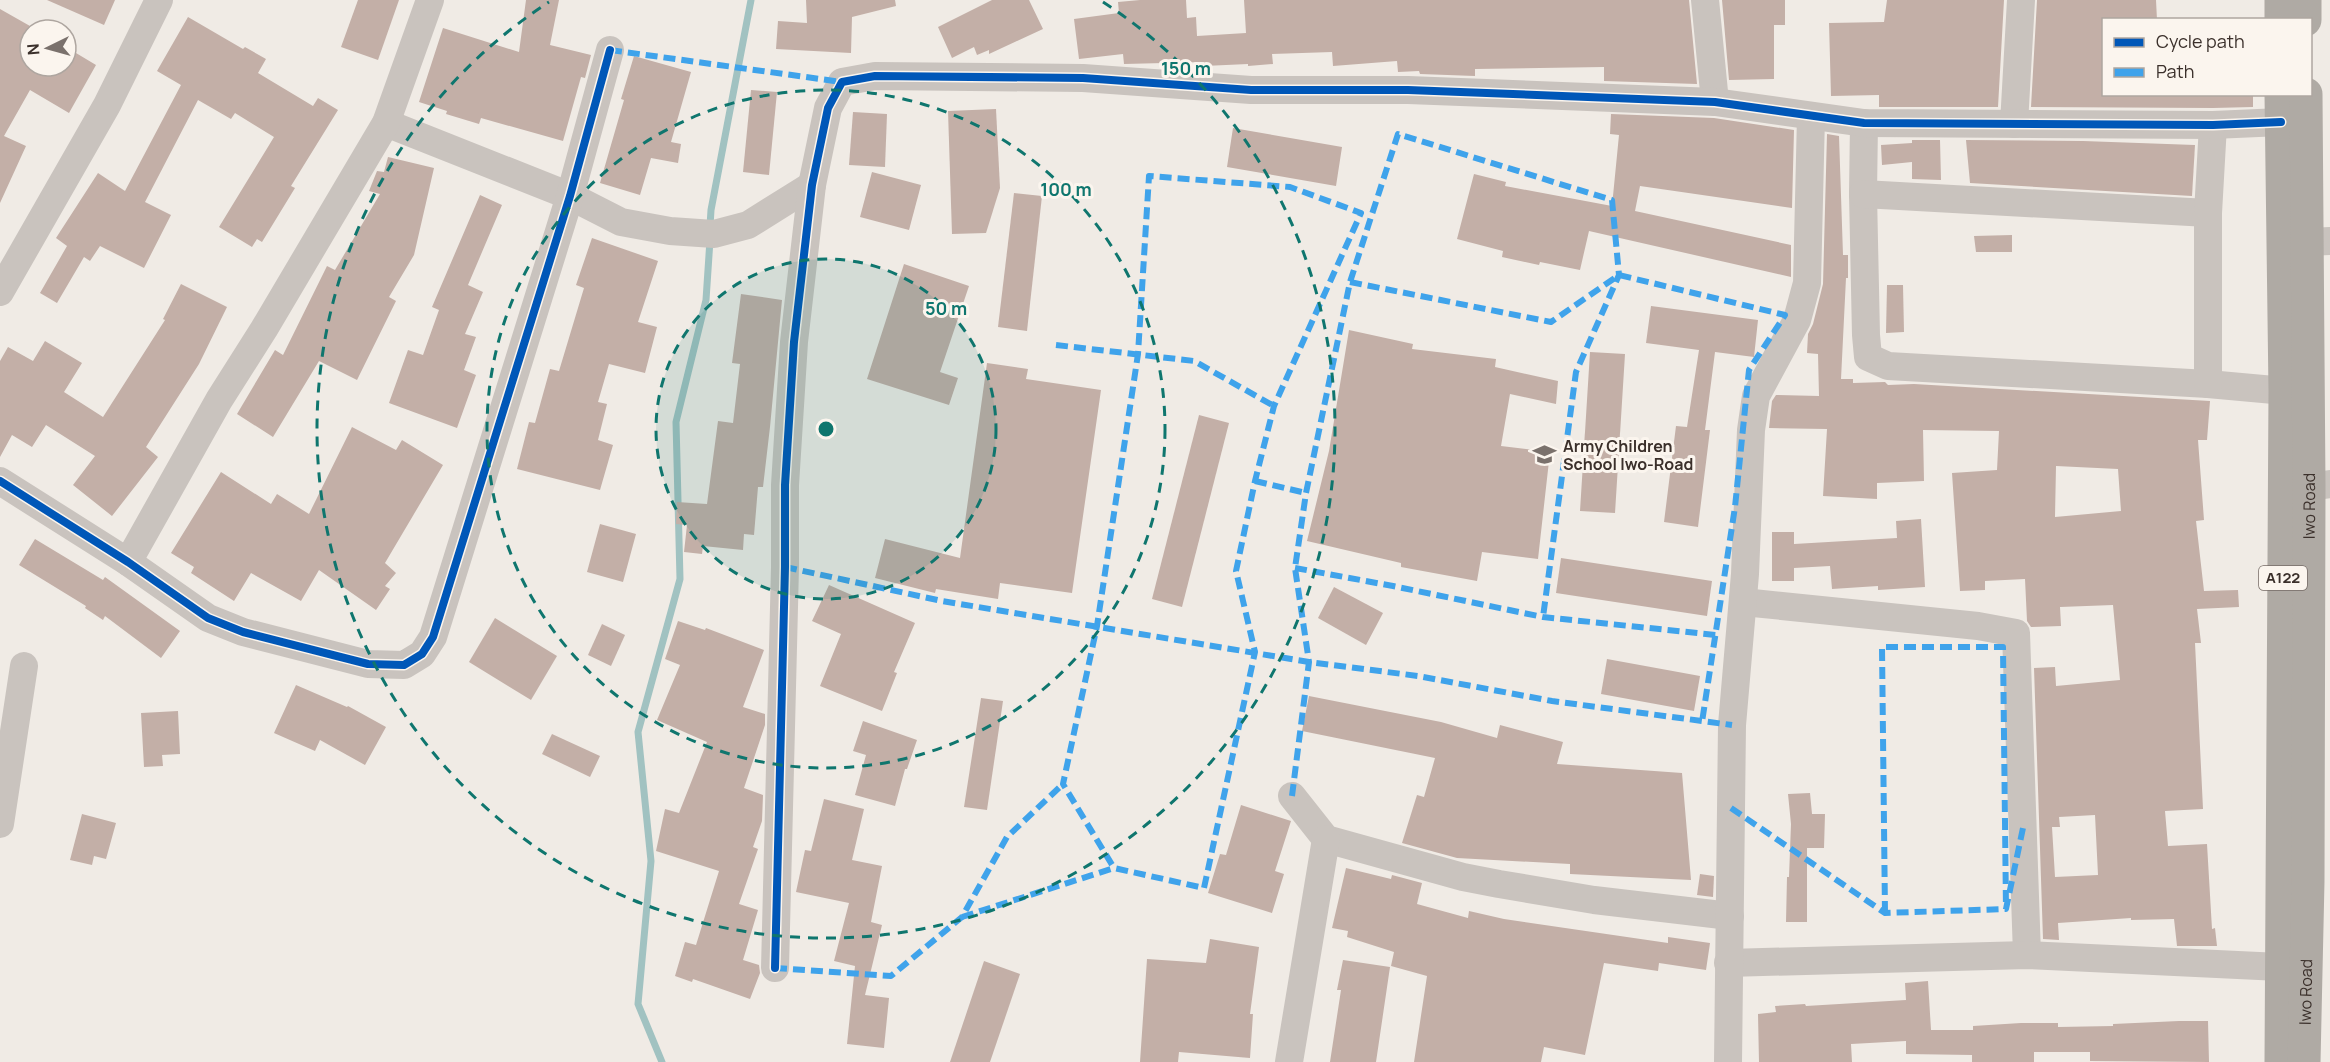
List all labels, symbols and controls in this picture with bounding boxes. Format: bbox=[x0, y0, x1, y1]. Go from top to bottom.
north arrow bbox=[18, 18, 78, 78]
legend bbox=[2102, 18, 2312, 96]
text: Cycle path bbox=[2156, 29, 2245, 53]
text: N bbox=[22, 43, 45, 56]
text: 150 m bbox=[1161, 56, 1211, 80]
text: Path bbox=[2156, 59, 2194, 83]
text: 100 m bbox=[1040, 177, 1092, 201]
text: 50 m bbox=[925, 296, 967, 320]
centre of rings bbox=[816, 419, 836, 439]
place label: Army Children School Iwo-Road bbox=[1563, 435, 1693, 475]
school or university icon: Army Children School Iwo-Road bbox=[1532, 442, 1558, 468]
street label: Iwo Road bbox=[2298, 473, 2320, 539]
road number: A122 bbox=[2259, 566, 2307, 590]
street label: Iwo Road bbox=[2294, 959, 2317, 1025]

